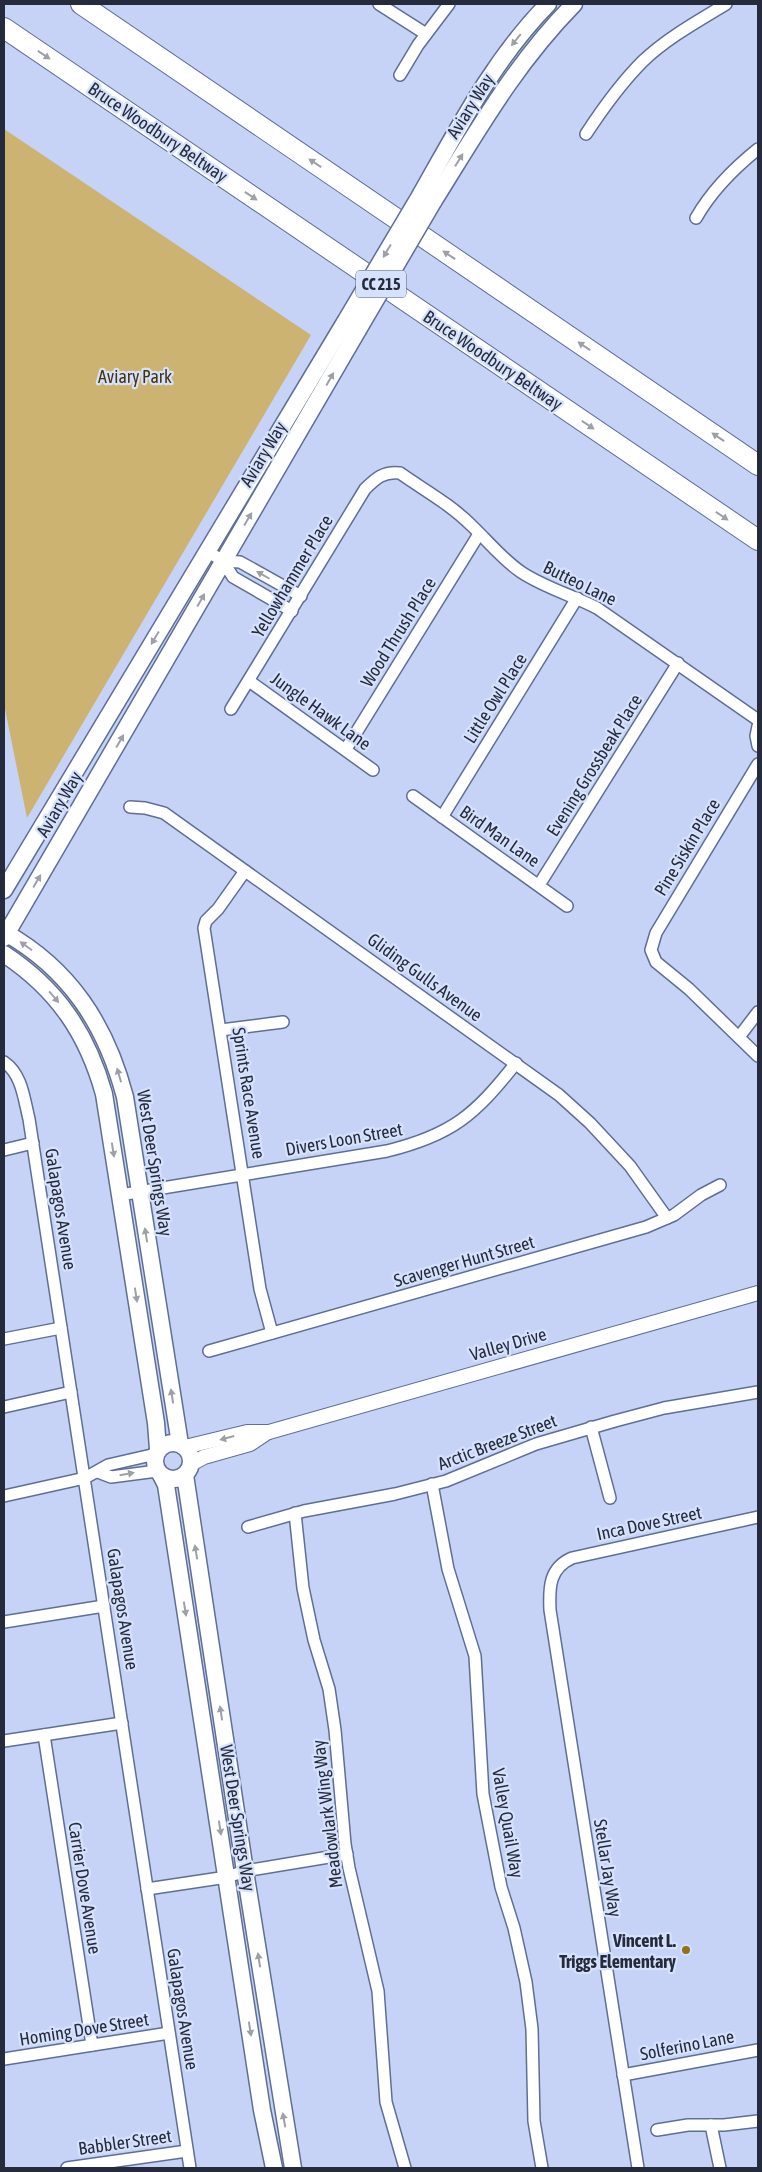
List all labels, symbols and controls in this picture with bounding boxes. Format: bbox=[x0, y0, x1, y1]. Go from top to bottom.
one-way arrow bbox=[510, 33, 521, 46]
one-way arrow bbox=[37, 50, 51, 60]
street label: Aviary Way bbox=[442, 70, 498, 142]
street label: Bruce Woodbury Beltway bbox=[84, 78, 232, 186]
one-way arrow bbox=[454, 154, 464, 167]
one-way arrow bbox=[308, 158, 322, 168]
one-way arrow bbox=[244, 191, 258, 201]
one-way arrow bbox=[383, 244, 392, 257]
one-way arrow bbox=[443, 250, 456, 260]
road number: CC 215 bbox=[356, 270, 406, 298]
street label: Bruce Woodbury Beltway bbox=[419, 306, 567, 414]
one-way arrow bbox=[577, 341, 590, 351]
park label: Aviary Park bbox=[98, 366, 172, 387]
one-way arrow bbox=[325, 372, 334, 385]
street label: Aviary Way bbox=[235, 418, 291, 490]
one-way arrow bbox=[581, 420, 595, 430]
one-way arrow bbox=[711, 433, 725, 442]
street label: Yellowhammer Place bbox=[247, 511, 337, 641]
one-way arrow bbox=[716, 511, 729, 521]
one-way arrow bbox=[244, 512, 252, 526]
street label: Butteo Lane bbox=[540, 556, 620, 610]
one-way arrow bbox=[257, 570, 270, 579]
street label: Wood Thrush Place bbox=[356, 573, 440, 691]
one-way arrow bbox=[196, 593, 205, 606]
one-way arrow bbox=[150, 631, 159, 644]
street label: Little Owl Place bbox=[459, 649, 531, 747]
street label: Jungle Hawk Lane bbox=[267, 668, 375, 754]
street label: Evening Grossbeak Place bbox=[542, 690, 646, 840]
one-way arrow bbox=[115, 734, 124, 747]
street label: Aviary Way bbox=[32, 767, 86, 841]
street label: Pine Siskin Place bbox=[650, 795, 724, 899]
street label: Bird Man Lane bbox=[456, 801, 544, 871]
one-way arrow bbox=[33, 874, 42, 887]
street label: Gliding Gulls Avenue bbox=[364, 928, 486, 1026]
one-way arrow bbox=[19, 941, 33, 951]
one-way arrow bbox=[49, 990, 60, 1003]
street label: Sprints Race Avenue bbox=[228, 1026, 270, 1160]
one-way arrow bbox=[115, 1068, 123, 1083]
street label: West Deer Springs Way bbox=[133, 1088, 177, 1238]
street label: Divers Loon Street bbox=[284, 1118, 404, 1160]
one-way arrow bbox=[109, 1142, 117, 1158]
street label: Galapagos Avenue bbox=[41, 1147, 81, 1271]
one-way arrow bbox=[142, 1227, 150, 1243]
street label: Scavenger Hunt Street bbox=[391, 1231, 537, 1291]
one-way arrow bbox=[132, 1287, 140, 1303]
street label: Valley Drive bbox=[467, 1323, 549, 1365]
one-way arrow bbox=[168, 1387, 176, 1403]
street label: Arctic Breeze Street bbox=[435, 1410, 559, 1474]
one-way arrow bbox=[219, 1434, 234, 1442]
one-way arrow bbox=[119, 1470, 135, 1478]
street label: Inca Dove Street bbox=[595, 1502, 703, 1544]
one-way arrow bbox=[192, 1544, 200, 1560]
street label: Galapagos Avenue bbox=[103, 1547, 143, 1671]
one-way arrow bbox=[181, 1602, 189, 1618]
one-way arrow bbox=[216, 1704, 224, 1720]
street label: Meadowlark Wing Way bbox=[307, 1739, 347, 1889]
street label: West Deer Springs Way bbox=[216, 1743, 260, 1893]
street label: Valley Quail Way bbox=[488, 1766, 528, 1880]
street label: Stellar Jay Way bbox=[590, 1818, 626, 1918]
street label: Carrier Dove Avenue bbox=[64, 1821, 106, 1955]
one-way arrow bbox=[216, 1821, 224, 1837]
place label: Vincent L. Triggs Elementary bbox=[559, 1930, 677, 1972]
marker: Vincent L. Triggs Elementary bbox=[680, 1944, 692, 1956]
street label: Galapagos Avenue bbox=[163, 1947, 203, 2071]
one-way arrow bbox=[254, 1952, 262, 1968]
street label: Homing Dove Street bbox=[18, 2008, 150, 2050]
one-way arrow bbox=[246, 2022, 254, 2038]
street label: Solferino Lane bbox=[638, 2026, 736, 2064]
one-way arrow bbox=[280, 2112, 288, 2128]
street label: Babbler Street bbox=[77, 2125, 173, 2159]

